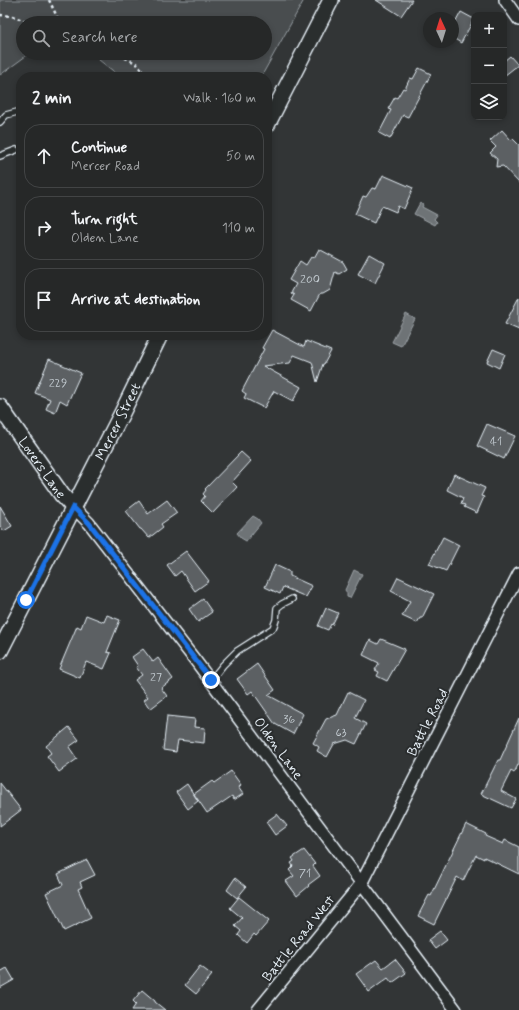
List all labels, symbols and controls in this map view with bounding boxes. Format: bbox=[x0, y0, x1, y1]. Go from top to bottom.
north arrow bbox=[423, 12, 459, 48]
map controls bbox=[471, 12, 507, 120]
button: + bbox=[471, 12, 507, 48]
search box bbox=[16, 16, 272, 60]
icon: search bbox=[30, 27, 52, 49]
text: Search here bbox=[62, 28, 138, 48]
button: − bbox=[471, 48, 507, 84]
button: layers bbox=[471, 84, 507, 120]
text: 2 min bbox=[32, 87, 72, 109]
text: Walk · 160 m bbox=[183, 90, 256, 107]
text: Continue bbox=[71, 138, 127, 158]
icon: ahead bbox=[33, 145, 55, 167]
text: 50 m bbox=[226, 148, 255, 165]
text: Mercer Road bbox=[71, 158, 140, 175]
text: Turn right bbox=[71, 210, 138, 230]
icon: right bbox=[33, 217, 55, 239]
text: 110 m bbox=[222, 220, 255, 237]
text: Olden Lane bbox=[71, 230, 139, 247]
house number: 200 bbox=[300, 272, 320, 288]
icon: arrive bbox=[33, 289, 55, 311]
text: Arrive at destination bbox=[71, 290, 200, 310]
house number: 229 bbox=[49, 376, 67, 392]
street label: Mercer Street bbox=[91, 380, 145, 463]
street label: Lovers Lane bbox=[14, 434, 70, 502]
house number: 41 bbox=[490, 434, 502, 450]
route start bbox=[17, 591, 35, 609]
house number: 27 bbox=[150, 670, 162, 686]
route end bbox=[202, 671, 220, 689]
street label: Battle Road bbox=[403, 686, 453, 759]
house number: 36 bbox=[283, 712, 295, 728]
street label: Olden Lane bbox=[250, 714, 307, 783]
house number: 63 bbox=[335, 725, 347, 741]
house number: 71 bbox=[299, 866, 311, 882]
street label: Battle Road West bbox=[259, 892, 339, 985]

